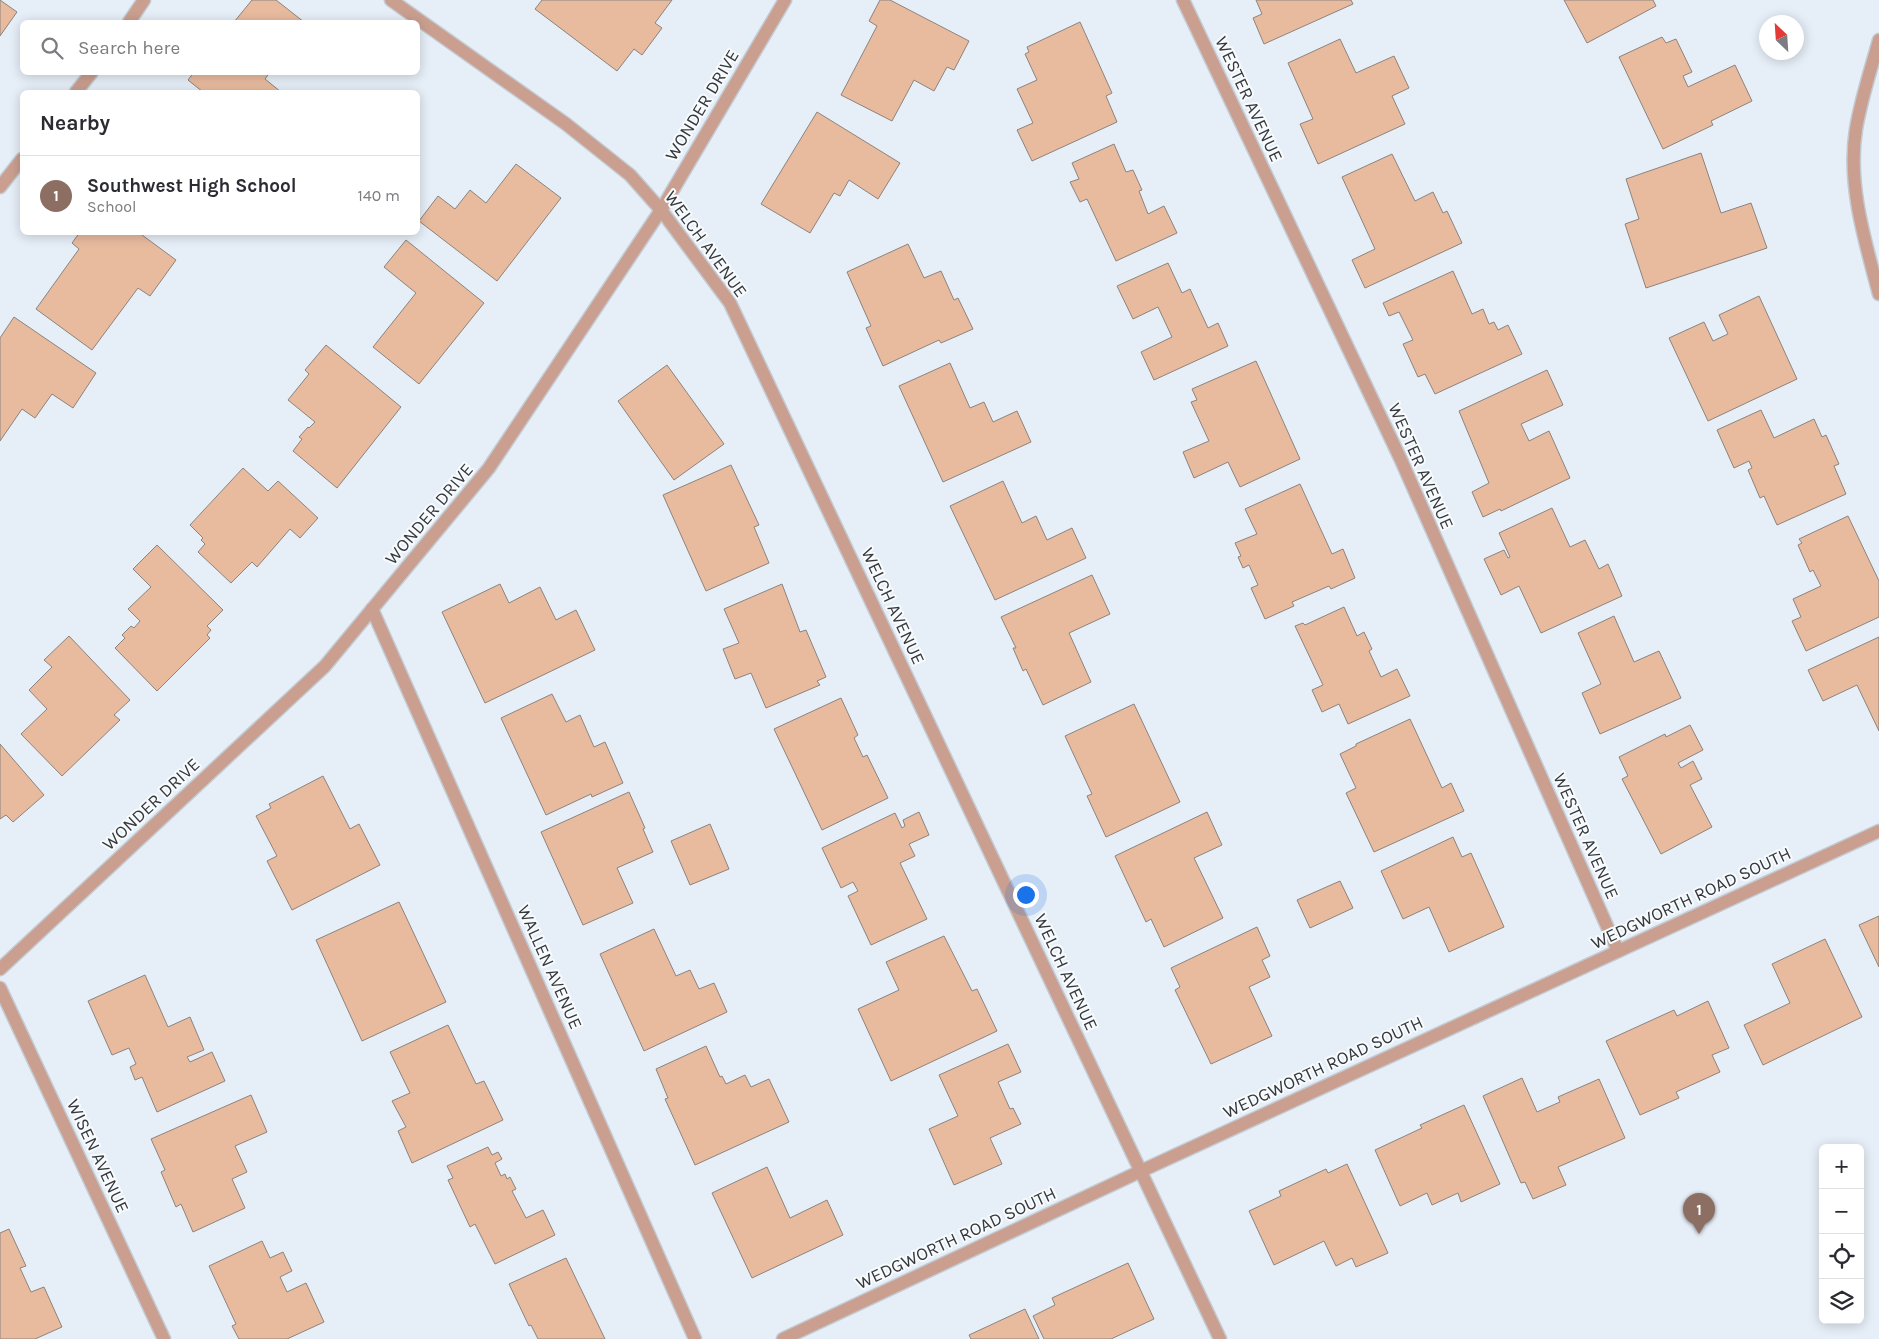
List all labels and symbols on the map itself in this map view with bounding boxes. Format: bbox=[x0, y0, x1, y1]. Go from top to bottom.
north arrow bbox=[1759, 15, 1804, 60]
street label: WESTER AVENUE bbox=[1210, 33, 1288, 165]
street label: WONDER DRIVE bbox=[660, 46, 744, 164]
street label: WELCH AVENUE bbox=[660, 186, 752, 302]
street label: WESTER AVENUE bbox=[1383, 400, 1459, 532]
street label: WONDER DRIVE bbox=[380, 459, 478, 569]
street label: WELCH AVENUE bbox=[856, 544, 930, 668]
street label: WONDER DRIVE bbox=[98, 753, 204, 855]
street label: WESTER AVENUE bbox=[1548, 770, 1624, 902]
street label: WEDGWORTH ROAD SOUTH bbox=[1587, 842, 1795, 954]
your location bbox=[1013, 882, 1039, 908]
street label: WALLEN AVENUE bbox=[513, 901, 587, 1033]
street label: WELCH AVENUE bbox=[1029, 910, 1103, 1034]
street label: WEDGWORTH ROAD SOUTH bbox=[1219, 1011, 1427, 1123]
street label: WISEN AVENUE bbox=[62, 1096, 134, 1216]
street label: WEDGWORTH ROAD SOUTH bbox=[852, 1182, 1060, 1294]
pin: 1 bbox=[1683, 1193, 1715, 1234]

